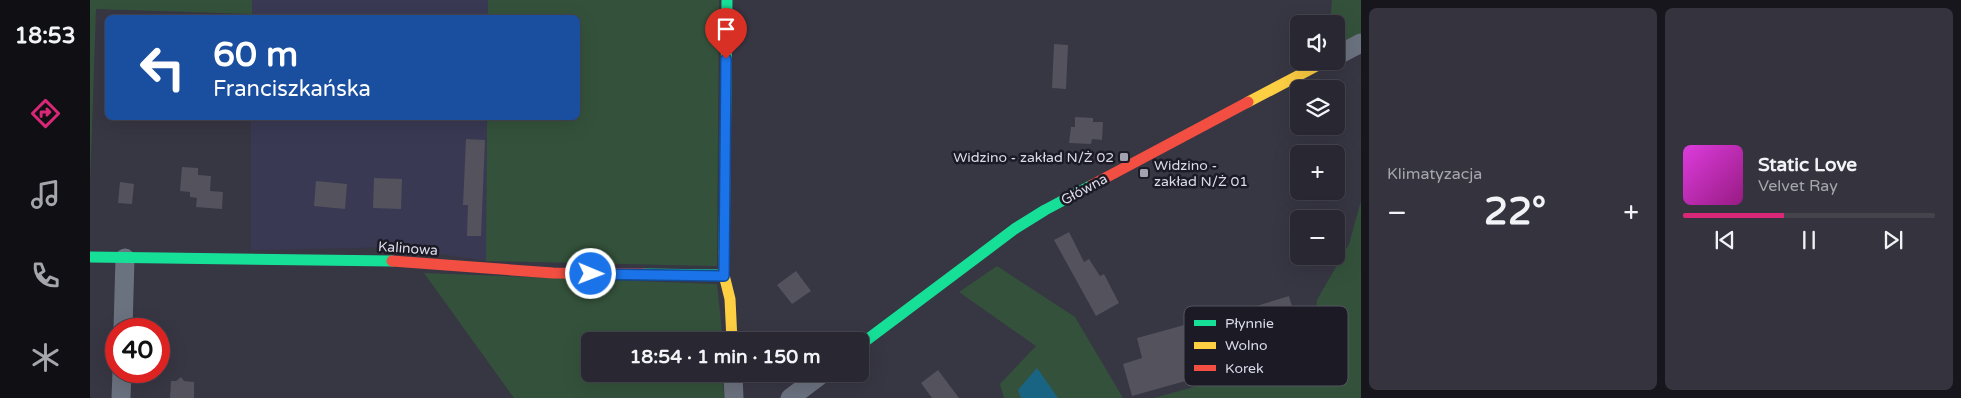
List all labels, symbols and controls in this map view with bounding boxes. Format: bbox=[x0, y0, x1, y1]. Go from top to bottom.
pin bbox=[705, 8, 747, 59]
icon: arrive bbox=[712, 15, 740, 43]
map controls bbox=[1290, 15, 1345, 265]
button: sound bbox=[1290, 15, 1345, 70]
text: 18:53 bbox=[15, 23, 75, 49]
text: 60 m bbox=[213, 34, 298, 76]
icon: left bbox=[130, 35, 195, 100]
text: Franciszkańska bbox=[213, 76, 371, 102]
button: layers bbox=[1290, 80, 1345, 135]
icon: directions bbox=[28, 96, 63, 131]
button: + bbox=[1290, 145, 1345, 200]
place label: Widzino - zakład N/Ż 02 bbox=[953, 149, 1114, 166]
marker: Widzino - zakład N/Ż 02 bbox=[1118, 151, 1130, 163]
text: Static Love bbox=[1758, 154, 1857, 176]
place label: Widzino - zakład N/Ż 01 bbox=[1154, 157, 1248, 190]
text: Klimatyzacja bbox=[1387, 164, 1482, 184]
marker: Widzino - zakład N/Ż 01 bbox=[1138, 167, 1150, 179]
street label: Główna bbox=[1058, 170, 1110, 209]
text: Velvet Ray bbox=[1758, 176, 1838, 196]
icon: music bbox=[28, 177, 63, 212]
text: 22° bbox=[1484, 189, 1546, 235]
text: − bbox=[1387, 196, 1407, 230]
text: + bbox=[1623, 196, 1639, 230]
button: − bbox=[1290, 210, 1345, 265]
icon: previous bbox=[1711, 226, 1739, 254]
icon: pause bbox=[1795, 226, 1823, 254]
icon: next bbox=[1879, 226, 1907, 254]
street label: Kalinowa bbox=[377, 238, 439, 259]
position arrow bbox=[564, 247, 616, 299]
icon: phone bbox=[28, 258, 63, 293]
legend bbox=[1184, 306, 1348, 386]
text: Płynnie bbox=[1225, 315, 1274, 332]
speed limit sign: 40 bbox=[105, 318, 170, 383]
text: Wolno bbox=[1225, 337, 1268, 354]
icon: climate bbox=[28, 340, 63, 375]
text: 18:54 · 1 min · 150 m bbox=[629, 346, 821, 368]
text: Korek bbox=[1225, 360, 1264, 377]

